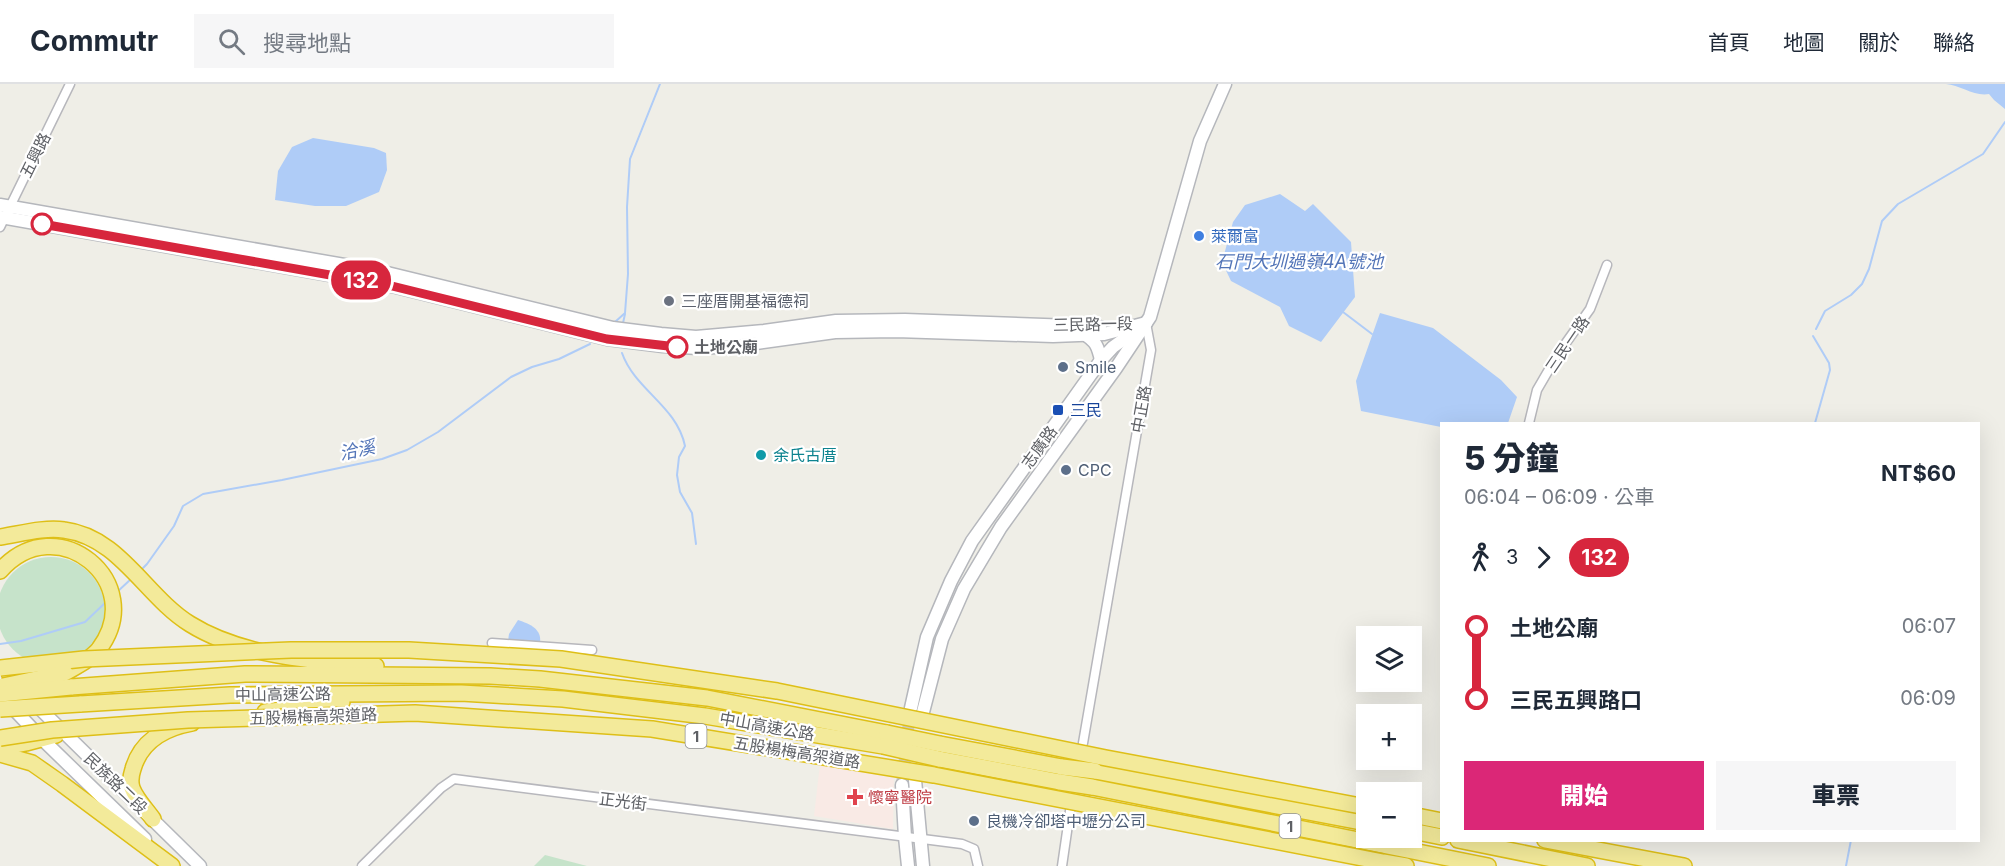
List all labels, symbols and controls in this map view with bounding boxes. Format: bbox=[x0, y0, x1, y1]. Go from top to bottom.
search box bbox=[194, 14, 614, 68]
text: Commutr bbox=[30, 24, 158, 58]
icon: search bbox=[215, 25, 248, 58]
text: 搜尋地點 bbox=[263, 30, 351, 56]
text: 首頁 bbox=[1708, 30, 1750, 55]
text: 地圖 bbox=[1783, 30, 1825, 55]
text: 關於 bbox=[1858, 30, 1900, 55]
text: 聯絡 bbox=[1933, 30, 1975, 55]
street label: 五興路 bbox=[15, 129, 55, 181]
unlabelled marker bbox=[31, 213, 53, 235]
place label: 萊爾富 bbox=[1211, 226, 1259, 246]
marker: 萊爾富 bbox=[1192, 229, 1206, 243]
water label: 石門大圳過嶺4A號池 bbox=[1215, 251, 1385, 272]
line badge: 132 bbox=[326, 260, 395, 300]
text: 132 bbox=[343, 268, 379, 293]
place label: 三座厝開基福德祠 bbox=[681, 291, 809, 311]
marker: 三座厝開基福德祠 bbox=[662, 294, 676, 308]
street label: 三民一路 bbox=[1541, 312, 1593, 376]
street label: 三民路一段 bbox=[1053, 313, 1133, 335]
marker: 土地公廟 bbox=[666, 336, 688, 358]
place label: 土地公廟 bbox=[694, 337, 758, 357]
place label: Smile bbox=[1075, 357, 1116, 377]
marker: Smile bbox=[1056, 360, 1070, 374]
street label: 中正路 bbox=[1127, 384, 1155, 434]
place label: 三民 bbox=[1070, 400, 1102, 420]
marker: 三民 bbox=[1051, 403, 1065, 417]
street label: 志廣路 bbox=[1017, 422, 1061, 472]
water label: 洽溪 bbox=[337, 435, 380, 464]
text: 5 分鐘 bbox=[1464, 438, 1559, 478]
place label: 余氏古厝 bbox=[773, 445, 837, 465]
marker: 余氏古厝 bbox=[754, 448, 768, 462]
place label: CPC bbox=[1078, 460, 1112, 480]
text: NT$60 bbox=[1881, 460, 1956, 486]
marker: CPC bbox=[1059, 463, 1073, 477]
text: 06:04 – 06:09 · 公車 bbox=[1464, 485, 1654, 509]
icon: walk bbox=[1464, 541, 1497, 574]
icon: forward bbox=[1527, 541, 1560, 574]
text: 3 bbox=[1506, 545, 1518, 569]
text: 132 bbox=[1581, 545, 1617, 570]
text: 06:07 bbox=[1902, 614, 1956, 638]
text: 土地公廟 bbox=[1510, 615, 1598, 641]
map controls bbox=[1356, 626, 1422, 848]
button: layers bbox=[1356, 626, 1422, 692]
street label: 中山高速公路 bbox=[235, 683, 331, 705]
text: 06:09 bbox=[1900, 686, 1956, 710]
text: 三民五興路口 bbox=[1510, 687, 1642, 713]
street label: 五股楊梅高架道路 bbox=[249, 704, 377, 728]
button: + bbox=[1356, 704, 1422, 770]
street label: 中山高速公路 bbox=[718, 708, 816, 744]
road number: 1 bbox=[686, 724, 706, 748]
street label: 五股楊梅高架道路 bbox=[732, 732, 862, 772]
street label: 民族路二段 bbox=[80, 748, 152, 818]
button: 開始 bbox=[1464, 761, 1704, 830]
button: 車票 bbox=[1716, 761, 1956, 830]
button: − bbox=[1356, 782, 1422, 848]
place label: 懷寧醫院 bbox=[868, 787, 932, 807]
street label: 正光街 bbox=[598, 788, 648, 814]
marker: 懷寧醫院 bbox=[846, 788, 864, 806]
place label: 良機冷卻塔中壢分公司 bbox=[986, 811, 1146, 831]
marker: 良機冷卻塔中壢分公司 bbox=[967, 814, 981, 828]
road number: 1 bbox=[1280, 814, 1300, 838]

